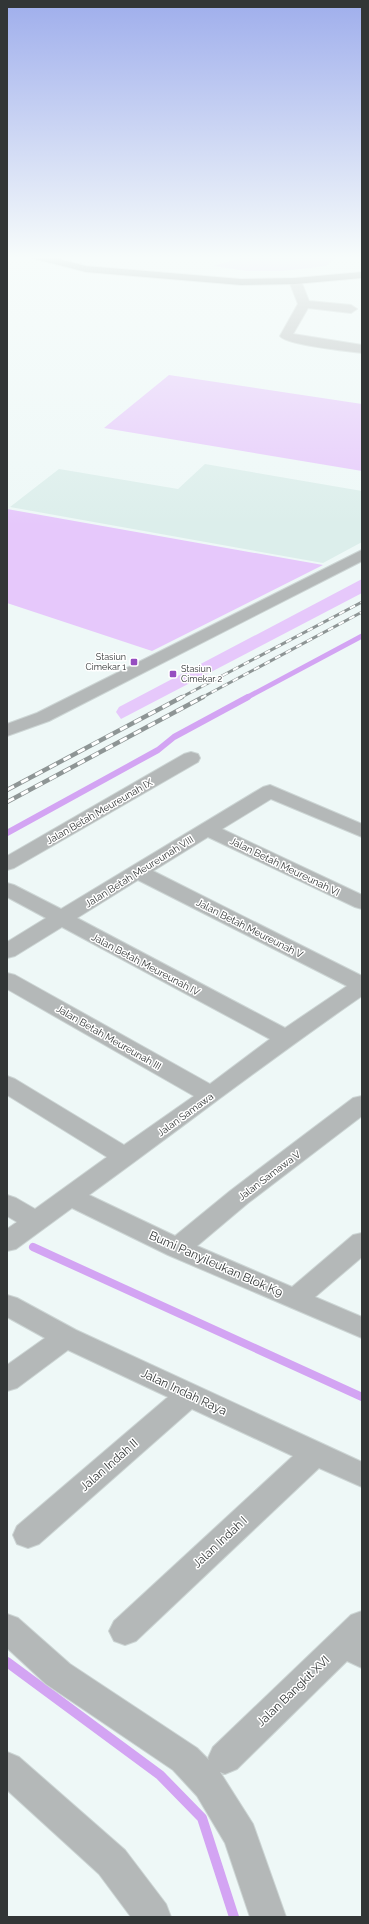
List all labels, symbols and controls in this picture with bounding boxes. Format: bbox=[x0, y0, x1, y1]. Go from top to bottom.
place label: Stasiun Cimekar 1 bbox=[86, 652, 126, 672]
marker: Stasiun Cimekar 1 bbox=[129, 657, 139, 667]
place label: Stasiun Cimekar 2 bbox=[181, 664, 223, 684]
marker: Stasiun Cimekar 2 bbox=[168, 669, 178, 679]
street label: Jalan Betah Meureunah IX bbox=[44, 776, 155, 846]
street label: Jalan Betah Meureunah VIII bbox=[83, 833, 195, 909]
street label: Jalan Betah Meureunah VI bbox=[228, 835, 341, 898]
street label: Jalan Betah Meureunah V bbox=[195, 897, 305, 960]
street label: Jalan Betah Meureunah IV bbox=[90, 931, 202, 998]
street label: Jalan Betah Meureunah III bbox=[54, 1003, 163, 1072]
street label: Jalan Samawa bbox=[155, 1091, 215, 1138]
street label: Jalan Samawa V bbox=[236, 1148, 303, 1202]
street label: Bumi Panyileukan Blok K9 bbox=[147, 1228, 285, 1300]
street label: Jalan Indah Raya bbox=[139, 1366, 229, 1418]
street label: Jalan Indah II bbox=[77, 1436, 141, 1494]
street label: Jalan Indah I bbox=[190, 1513, 250, 1571]
street label: Jalan Bangkit XVI bbox=[254, 1653, 332, 1729]

